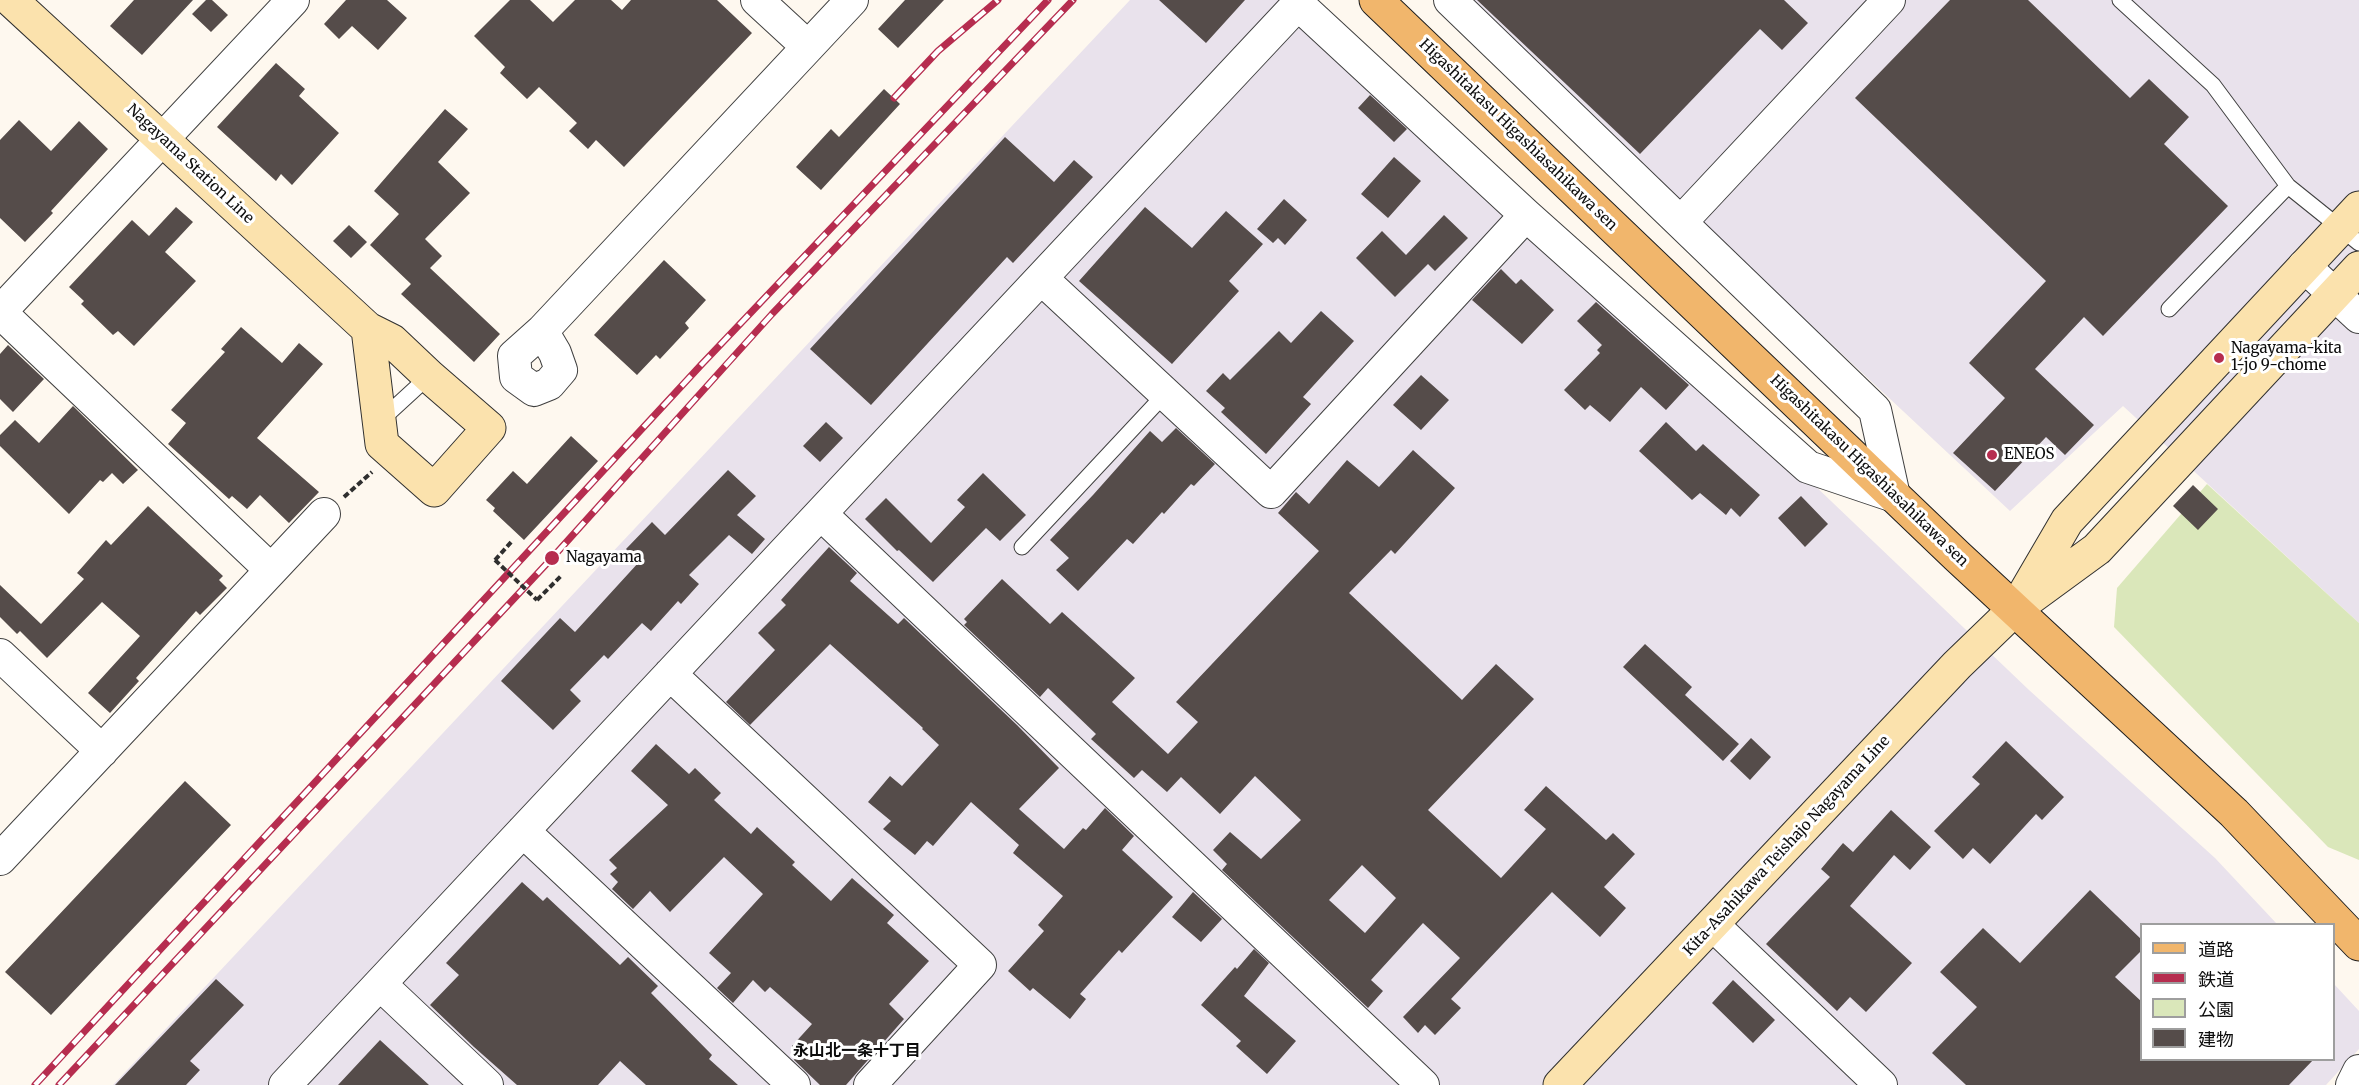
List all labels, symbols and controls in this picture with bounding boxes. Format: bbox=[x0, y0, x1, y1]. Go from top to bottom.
street label: Higashitakasu Higashiasahikawa sen bbox=[1415, 35, 1621, 235]
street label: Nagayama Station Line bbox=[123, 101, 257, 227]
place label: Nagayama-kita 1-jo 9-chome bbox=[2231, 340, 2342, 375]
marker: Nagayama-kita 1-jo 9-chome bbox=[2212, 351, 2226, 365]
street label: Higashitakasu Higashiasahikawa sen bbox=[1766, 371, 1972, 571]
place label: ENEOS bbox=[2004, 446, 2054, 464]
marker: ENEOS bbox=[1985, 448, 1999, 462]
marker: Nagayama bbox=[543, 549, 561, 567]
place label: Nagayama bbox=[566, 549, 642, 567]
street label: Kita-Asahikawa Teishajo Nagayama Line bbox=[1680, 732, 1894, 960]
legend bbox=[2140, 923, 2335, 1061]
text: 道路 bbox=[2198, 938, 2234, 961]
text: 鉄道 bbox=[2198, 968, 2234, 991]
text: 公園 bbox=[2198, 998, 2234, 1021]
text: 建物 bbox=[2198, 1028, 2234, 1051]
district label: 永山北一条十丁目 bbox=[793, 1041, 921, 1061]

